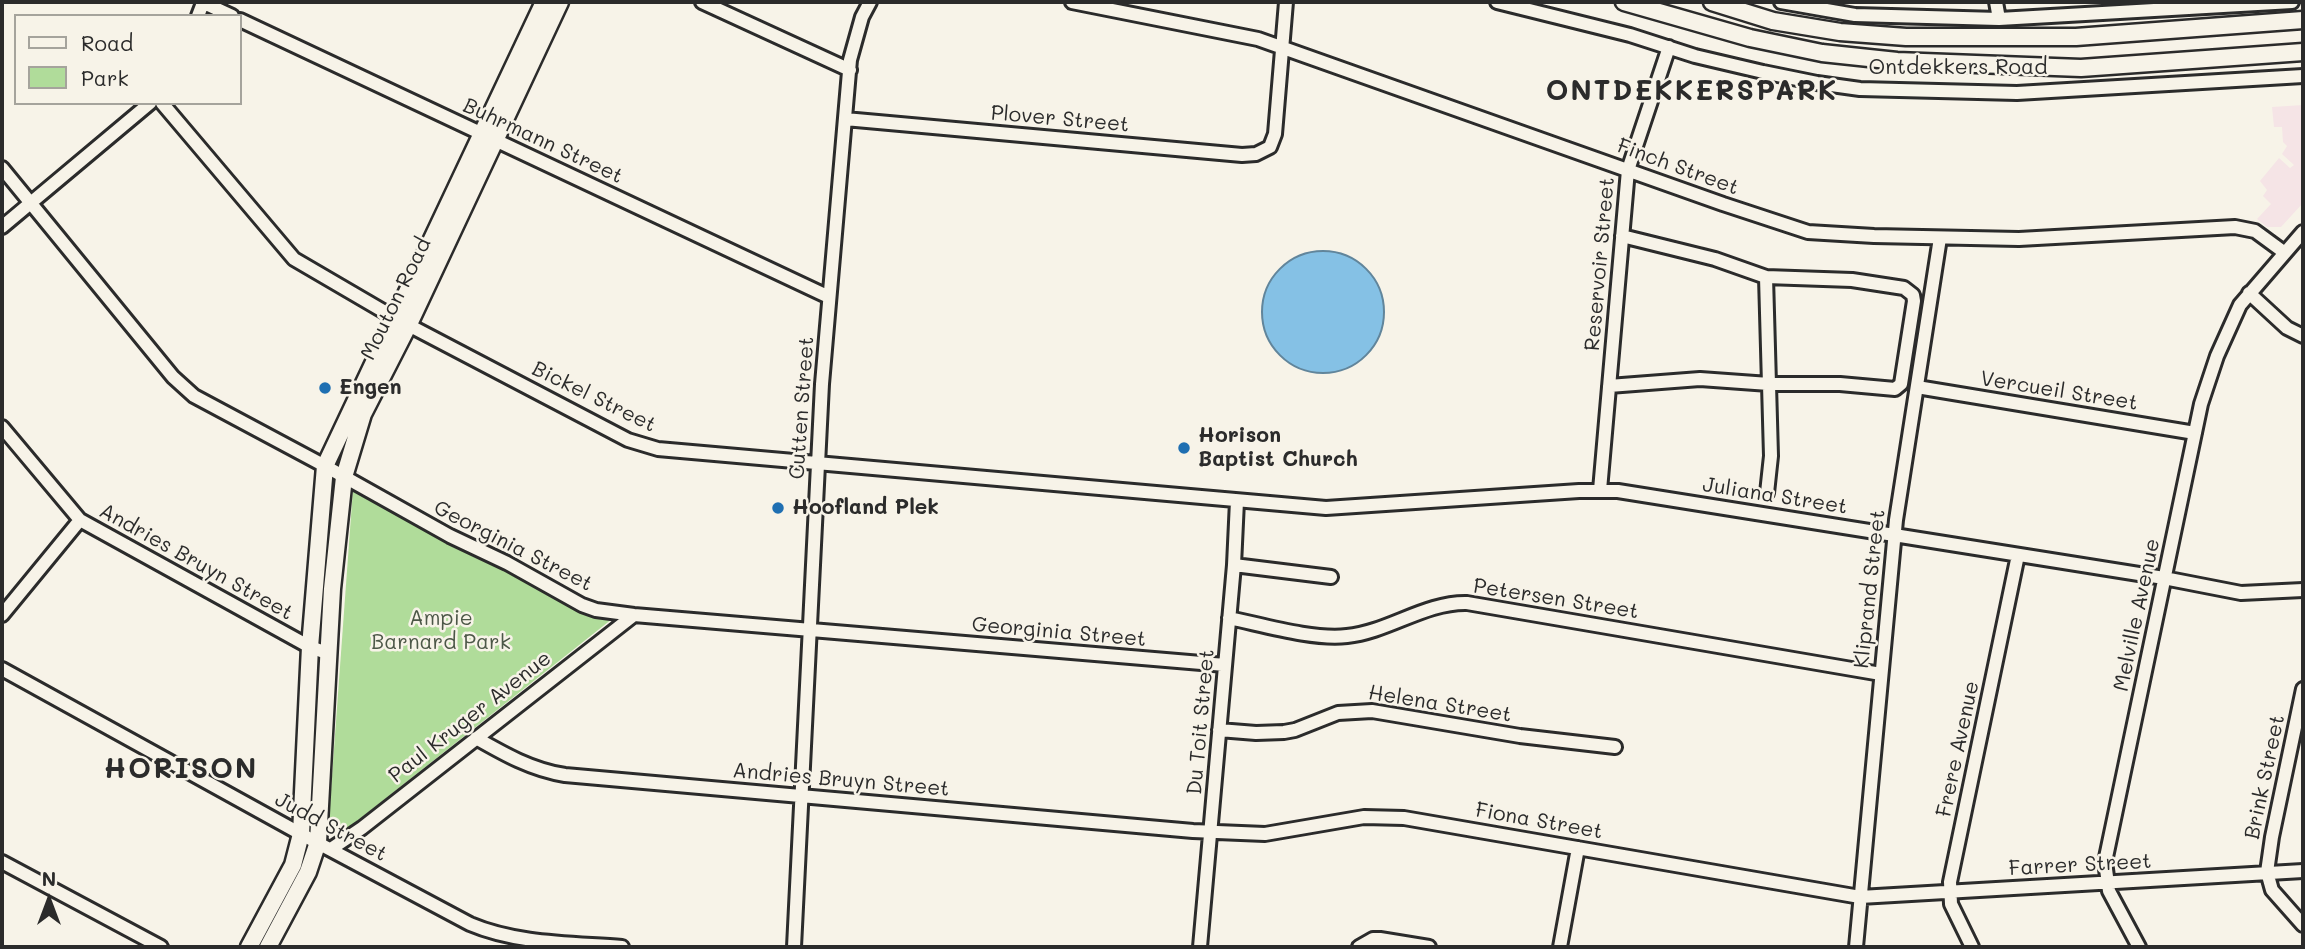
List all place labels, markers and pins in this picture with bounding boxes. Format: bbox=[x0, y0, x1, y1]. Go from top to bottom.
place label: Engen bbox=[339, 375, 402, 401]
marker: Engen bbox=[317, 380, 333, 396]
place label: Horison Baptist Church bbox=[1198, 423, 1358, 473]
marker: Horison Baptist Church bbox=[1176, 440, 1192, 456]
place label: Hoofland Plek bbox=[792, 495, 939, 521]
marker: Hoofland Plek bbox=[770, 500, 786, 516]

